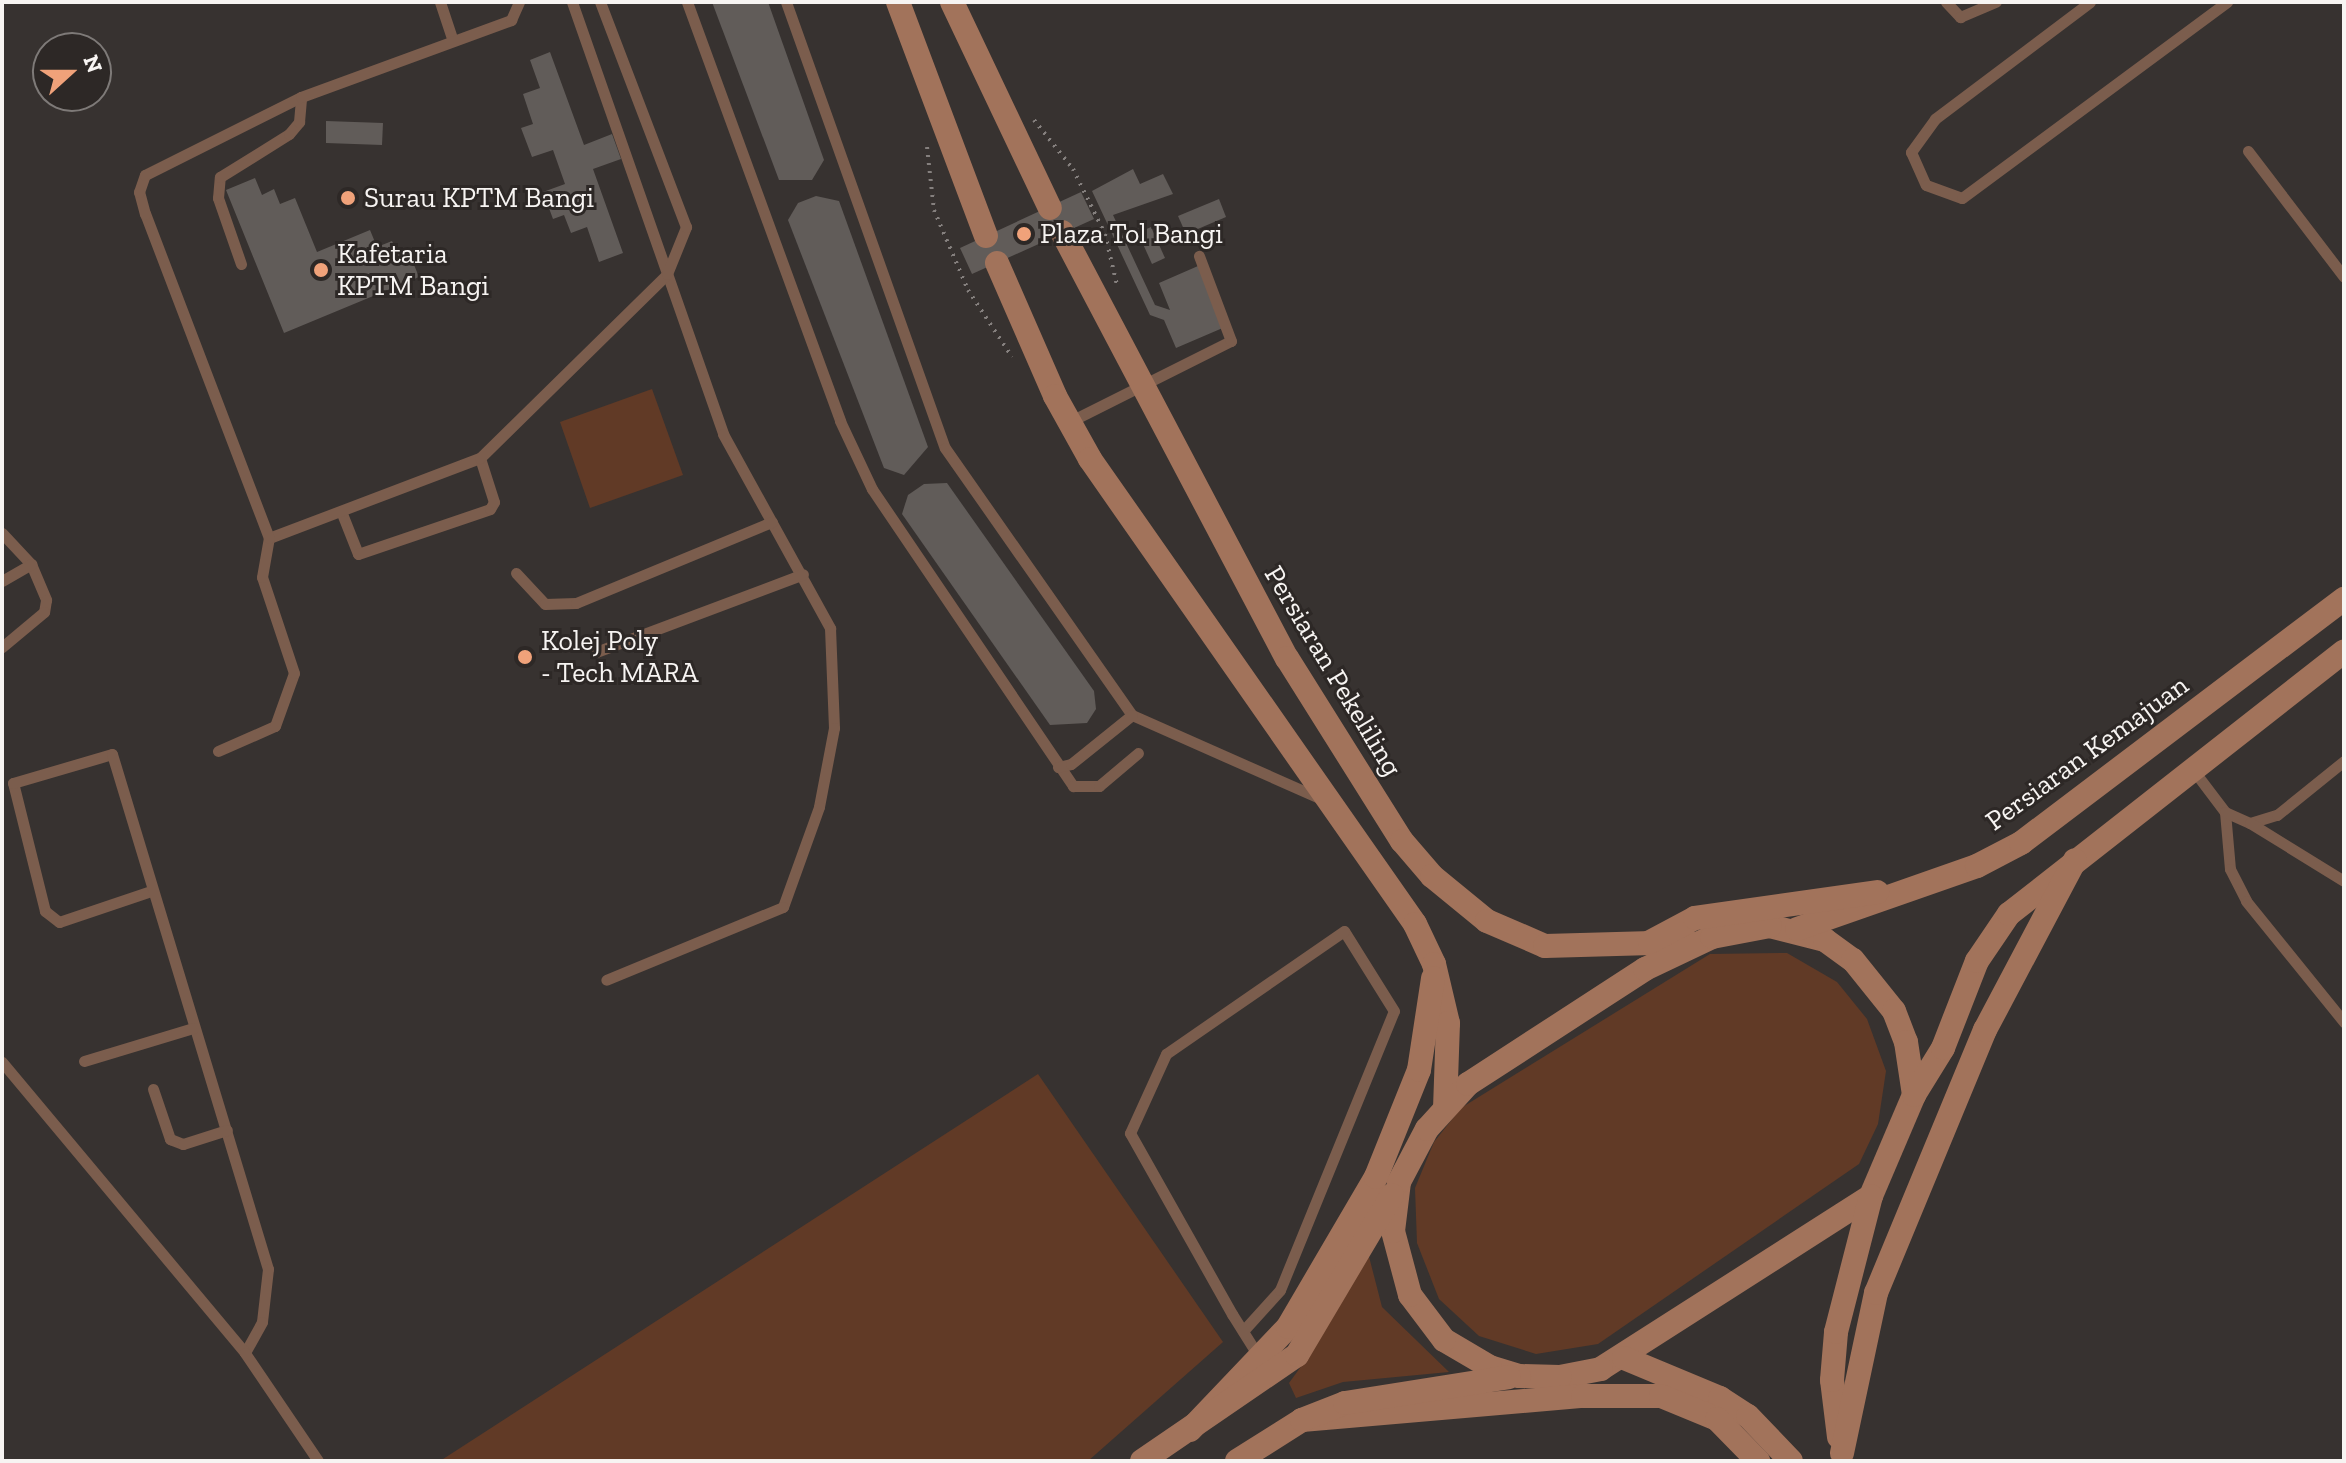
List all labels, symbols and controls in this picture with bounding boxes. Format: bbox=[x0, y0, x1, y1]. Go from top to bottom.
north arrow bbox=[32, 32, 112, 112]
text: N bbox=[77, 51, 109, 77]
place label: Surau KPTM Bangi bbox=[364, 181, 594, 215]
marker: Surau KPTM Bangi bbox=[339, 189, 357, 207]
place label: Plaza Tol Bangi bbox=[1040, 217, 1223, 251]
marker: Plaza Tol Bangi bbox=[1015, 225, 1033, 243]
place label: Kafetaria KPTM Bangi bbox=[337, 237, 489, 303]
marker: Kafetaria KPTM Bangi bbox=[312, 261, 330, 279]
street label: Persiaran Pekeliling bbox=[1257, 560, 1409, 782]
place label: Kolej Poly - Tech MARA bbox=[541, 624, 699, 690]
marker: Kolej Poly - Tech MARA bbox=[516, 648, 534, 666]
street label: Persiaran Kemajuan bbox=[1979, 668, 2195, 838]

